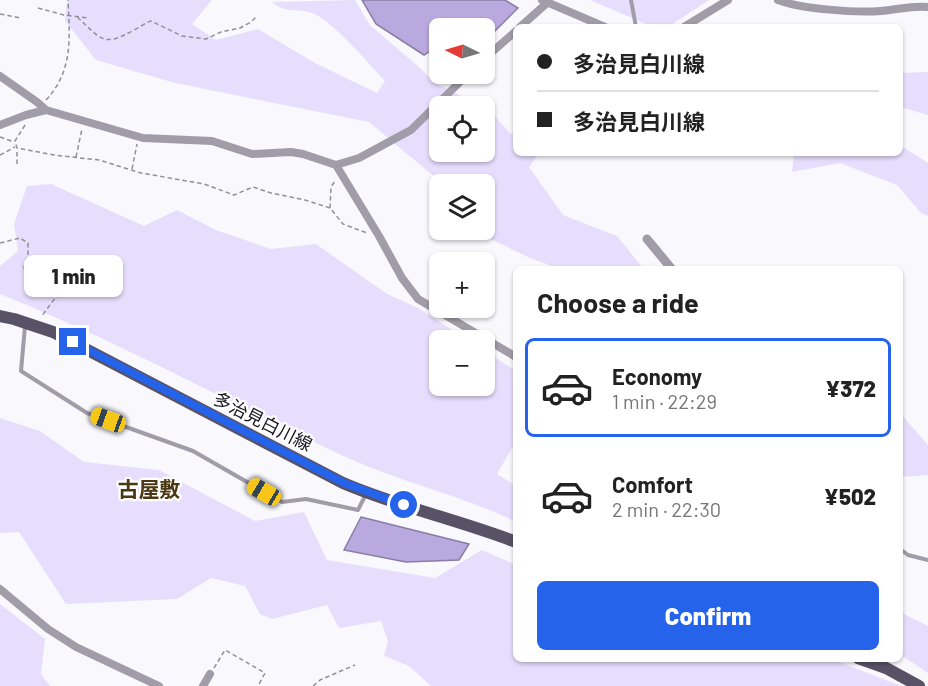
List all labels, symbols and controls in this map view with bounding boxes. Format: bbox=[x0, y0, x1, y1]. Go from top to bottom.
north arrow bbox=[429, 18, 495, 84]
map controls bbox=[429, 18, 495, 396]
text: 多治見白川線 bbox=[573, 50, 705, 76]
button: locate bbox=[429, 96, 495, 162]
text: 多治見白川線 bbox=[573, 108, 705, 134]
button: layers bbox=[429, 174, 495, 240]
button: + bbox=[429, 252, 495, 318]
callout: 1 min bbox=[23, 255, 122, 297]
text: 1 min bbox=[52, 264, 95, 288]
text: Choose a ride bbox=[537, 286, 699, 318]
route end bbox=[59, 328, 86, 355]
button: − bbox=[429, 330, 495, 396]
icon: car bbox=[540, 361, 594, 415]
text: Economy bbox=[612, 363, 702, 389]
text: ¥372 bbox=[825, 375, 876, 401]
street label: 多治見白川線 bbox=[210, 387, 316, 455]
text: 1 min · 22:29 bbox=[612, 389, 717, 413]
car bbox=[88, 405, 128, 435]
icon: car bbox=[540, 469, 594, 523]
text: Comfort bbox=[612, 471, 693, 497]
car bbox=[244, 475, 284, 509]
district label: 古屋敷 bbox=[118, 476, 181, 501]
text: ¥502 bbox=[824, 483, 876, 509]
route start bbox=[390, 491, 417, 518]
text: 2 min · 22:30 bbox=[612, 497, 721, 521]
button: Confirm bbox=[537, 581, 879, 650]

